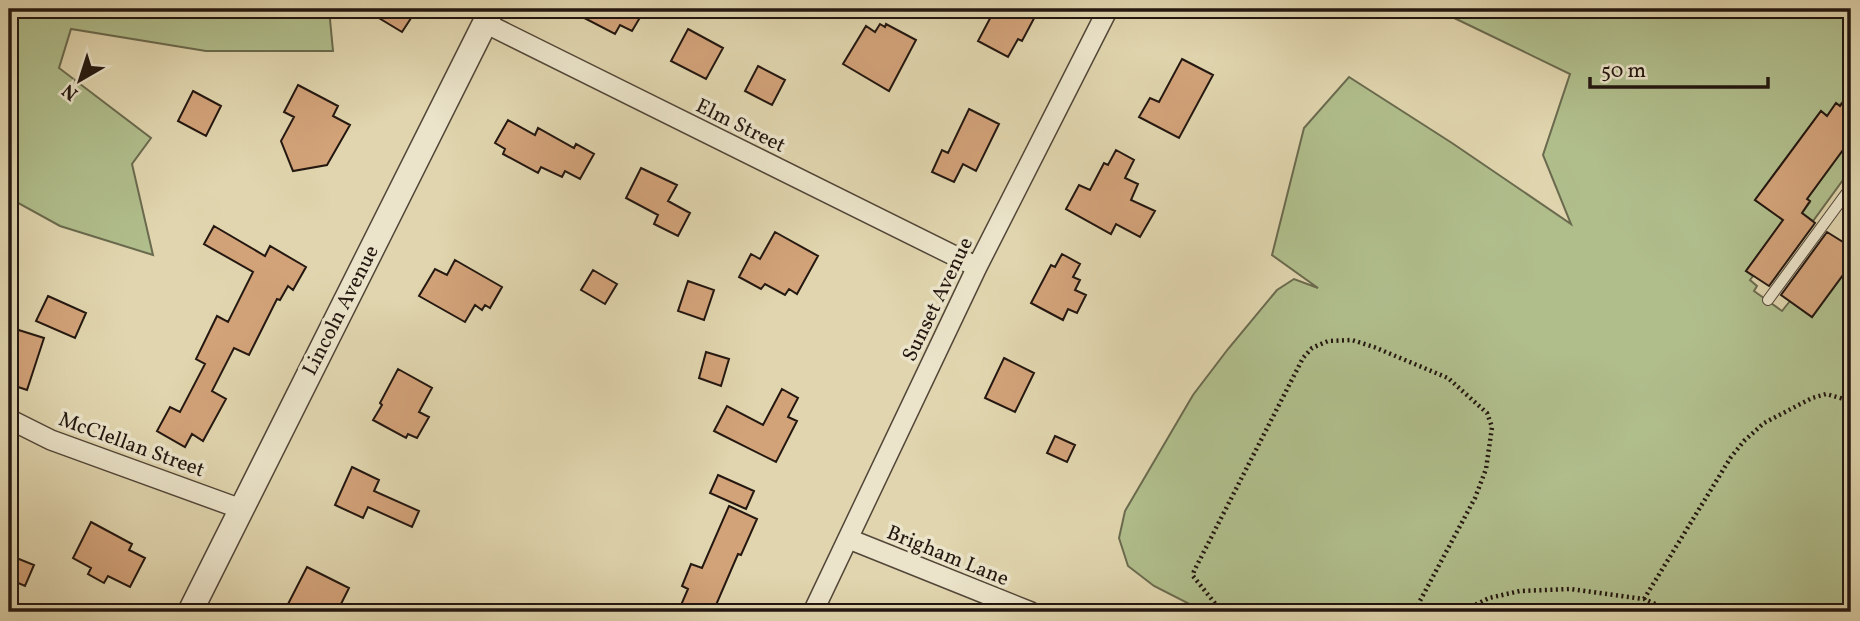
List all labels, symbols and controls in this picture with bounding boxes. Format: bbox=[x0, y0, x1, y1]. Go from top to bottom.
north arrow bbox=[46, 46, 116, 116]
scale bar bbox=[1590, 46, 1769, 90]
text: 50 m bbox=[1601, 57, 1646, 86]
text: N bbox=[57, 77, 84, 106]
street label: Elm Street bbox=[691, 92, 790, 161]
street label: Sunset Avenue bbox=[896, 233, 981, 367]
street label: Lincoln Avenue bbox=[296, 241, 387, 381]
street label: McClellan Street bbox=[55, 406, 208, 485]
street label: Brigham Lane bbox=[882, 519, 1013, 594]

